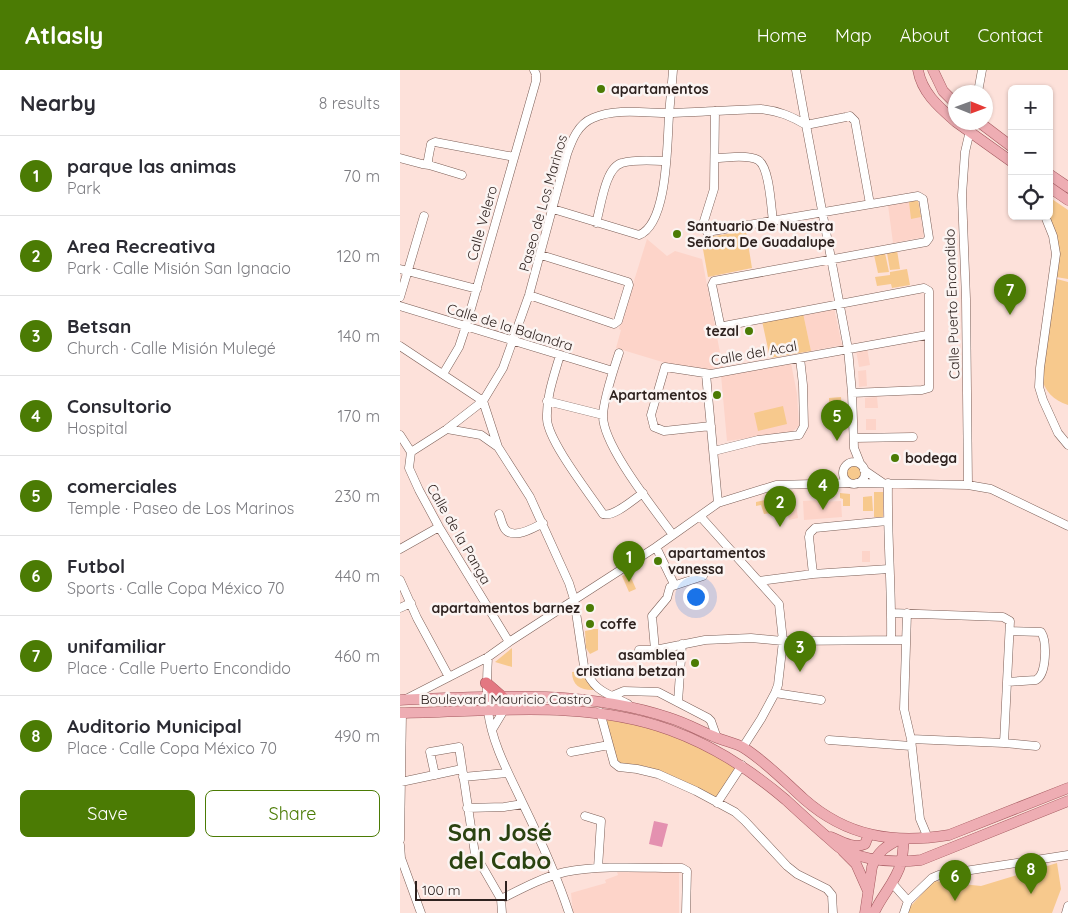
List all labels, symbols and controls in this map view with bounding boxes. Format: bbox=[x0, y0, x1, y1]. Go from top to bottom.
text: Atlasly bbox=[25, 20, 103, 50]
text: Home bbox=[757, 24, 807, 47]
text: Map bbox=[835, 24, 872, 47]
text: About bbox=[900, 24, 950, 47]
text: Contact bbox=[978, 24, 1043, 47]
place label: apartamentos bbox=[611, 80, 709, 98]
marker: apartamentos bbox=[595, 83, 607, 95]
north arrow bbox=[948, 85, 993, 130]
map controls bbox=[1008, 85, 1053, 220]
button: + bbox=[1008, 85, 1053, 130]
text: Nearby bbox=[20, 90, 96, 116]
text: 8 results bbox=[319, 93, 380, 113]
button: − bbox=[1008, 130, 1053, 175]
street label: Paseo de Los Marinos bbox=[515, 132, 571, 274]
text: parque las animas bbox=[67, 154, 236, 178]
text: 1 bbox=[33, 166, 39, 186]
text: 70 m bbox=[343, 166, 380, 186]
button: locate bbox=[1008, 175, 1053, 220]
text: Park bbox=[67, 178, 101, 198]
street label: Calle Velero bbox=[463, 183, 501, 263]
place label: Santuario De Nuestra Señora De Guadalupe bbox=[687, 217, 835, 251]
marker: Santuario De Nuestra Señora De Guadalupe bbox=[671, 228, 683, 240]
street label: Calle Puerto Encondido bbox=[940, 229, 964, 379]
text: Area Recreativa bbox=[67, 234, 215, 258]
text: 2 bbox=[31, 246, 41, 266]
text: 120 m bbox=[337, 246, 380, 266]
text: Park · Calle Misión San Ignacio bbox=[67, 258, 291, 278]
pin: 7 bbox=[994, 274, 1026, 315]
street label: Calle de la Balandra bbox=[445, 299, 575, 355]
text: Betsan bbox=[67, 314, 131, 338]
place label: tezal bbox=[706, 322, 739, 340]
marker: tezal bbox=[743, 325, 755, 337]
text: 3 bbox=[32, 326, 40, 346]
text: 140 m bbox=[337, 326, 380, 346]
street label: Calle del Acal bbox=[710, 337, 798, 369]
text: Church · Calle Misión Mulegé bbox=[67, 338, 276, 358]
place label: Apartamentos bbox=[609, 386, 707, 404]
marker: Apartamentos bbox=[711, 389, 723, 401]
text: Consultorio bbox=[67, 394, 172, 418]
pin: 5 bbox=[821, 400, 853, 441]
text: 4 bbox=[31, 406, 41, 426]
text: 170 m bbox=[337, 406, 380, 426]
text: Hospital bbox=[67, 418, 128, 438]
place label: bodega bbox=[905, 449, 957, 467]
marker: bodega bbox=[889, 452, 901, 464]
pin: 4 bbox=[807, 469, 839, 510]
text: comerciales bbox=[67, 474, 177, 498]
street label: Calle de la Panga bbox=[423, 480, 495, 588]
text: 5 bbox=[31, 486, 41, 506]
text: 230 m bbox=[334, 486, 380, 506]
pin: 2 bbox=[764, 486, 796, 527]
text: Temple · Paseo de Los Marinos bbox=[67, 498, 294, 518]
pin: 1 bbox=[613, 541, 645, 582]
place label: apartamentos vanessa bbox=[668, 544, 766, 578]
text: Futbol bbox=[67, 554, 125, 578]
marker: apartamentos vanessa bbox=[652, 555, 664, 567]
text: 6 bbox=[32, 566, 40, 586]
text: 440 m bbox=[335, 566, 380, 586]
text: Sports · Calle Copa México 70 bbox=[67, 578, 285, 598]
your location bbox=[683, 584, 709, 610]
place label: apartamentos barnez bbox=[431, 599, 580, 617]
marker: apartamentos barnez bbox=[584, 602, 596, 614]
place label: coffe bbox=[600, 615, 637, 633]
marker: coffe bbox=[584, 618, 596, 630]
pin: 3 bbox=[784, 631, 816, 672]
text: unifamiliar bbox=[67, 634, 166, 658]
text: 7 bbox=[32, 646, 40, 666]
text: 460 m bbox=[334, 646, 380, 666]
place label: asamblea cristiana betzan bbox=[576, 646, 685, 680]
marker: asamblea cristiana betzan bbox=[689, 657, 701, 669]
text: Place · Calle Puerto Encondido bbox=[67, 658, 291, 678]
street label: Boulevard Mauricio Castro bbox=[421, 690, 591, 708]
text: Auditorio Municipal bbox=[67, 714, 242, 738]
text: 8 bbox=[32, 726, 40, 746]
text: 490 m bbox=[334, 726, 380, 746]
text: Place · Calle Copa México 70 bbox=[67, 738, 277, 758]
button: Save bbox=[20, 790, 195, 837]
button: Share bbox=[205, 790, 380, 837]
district label: San José del Cabo bbox=[448, 817, 552, 875]
pin: 8 bbox=[1015, 853, 1047, 894]
pin: 6 bbox=[939, 860, 971, 901]
scale bar bbox=[415, 878, 508, 901]
text: 100 m bbox=[422, 881, 460, 899]

